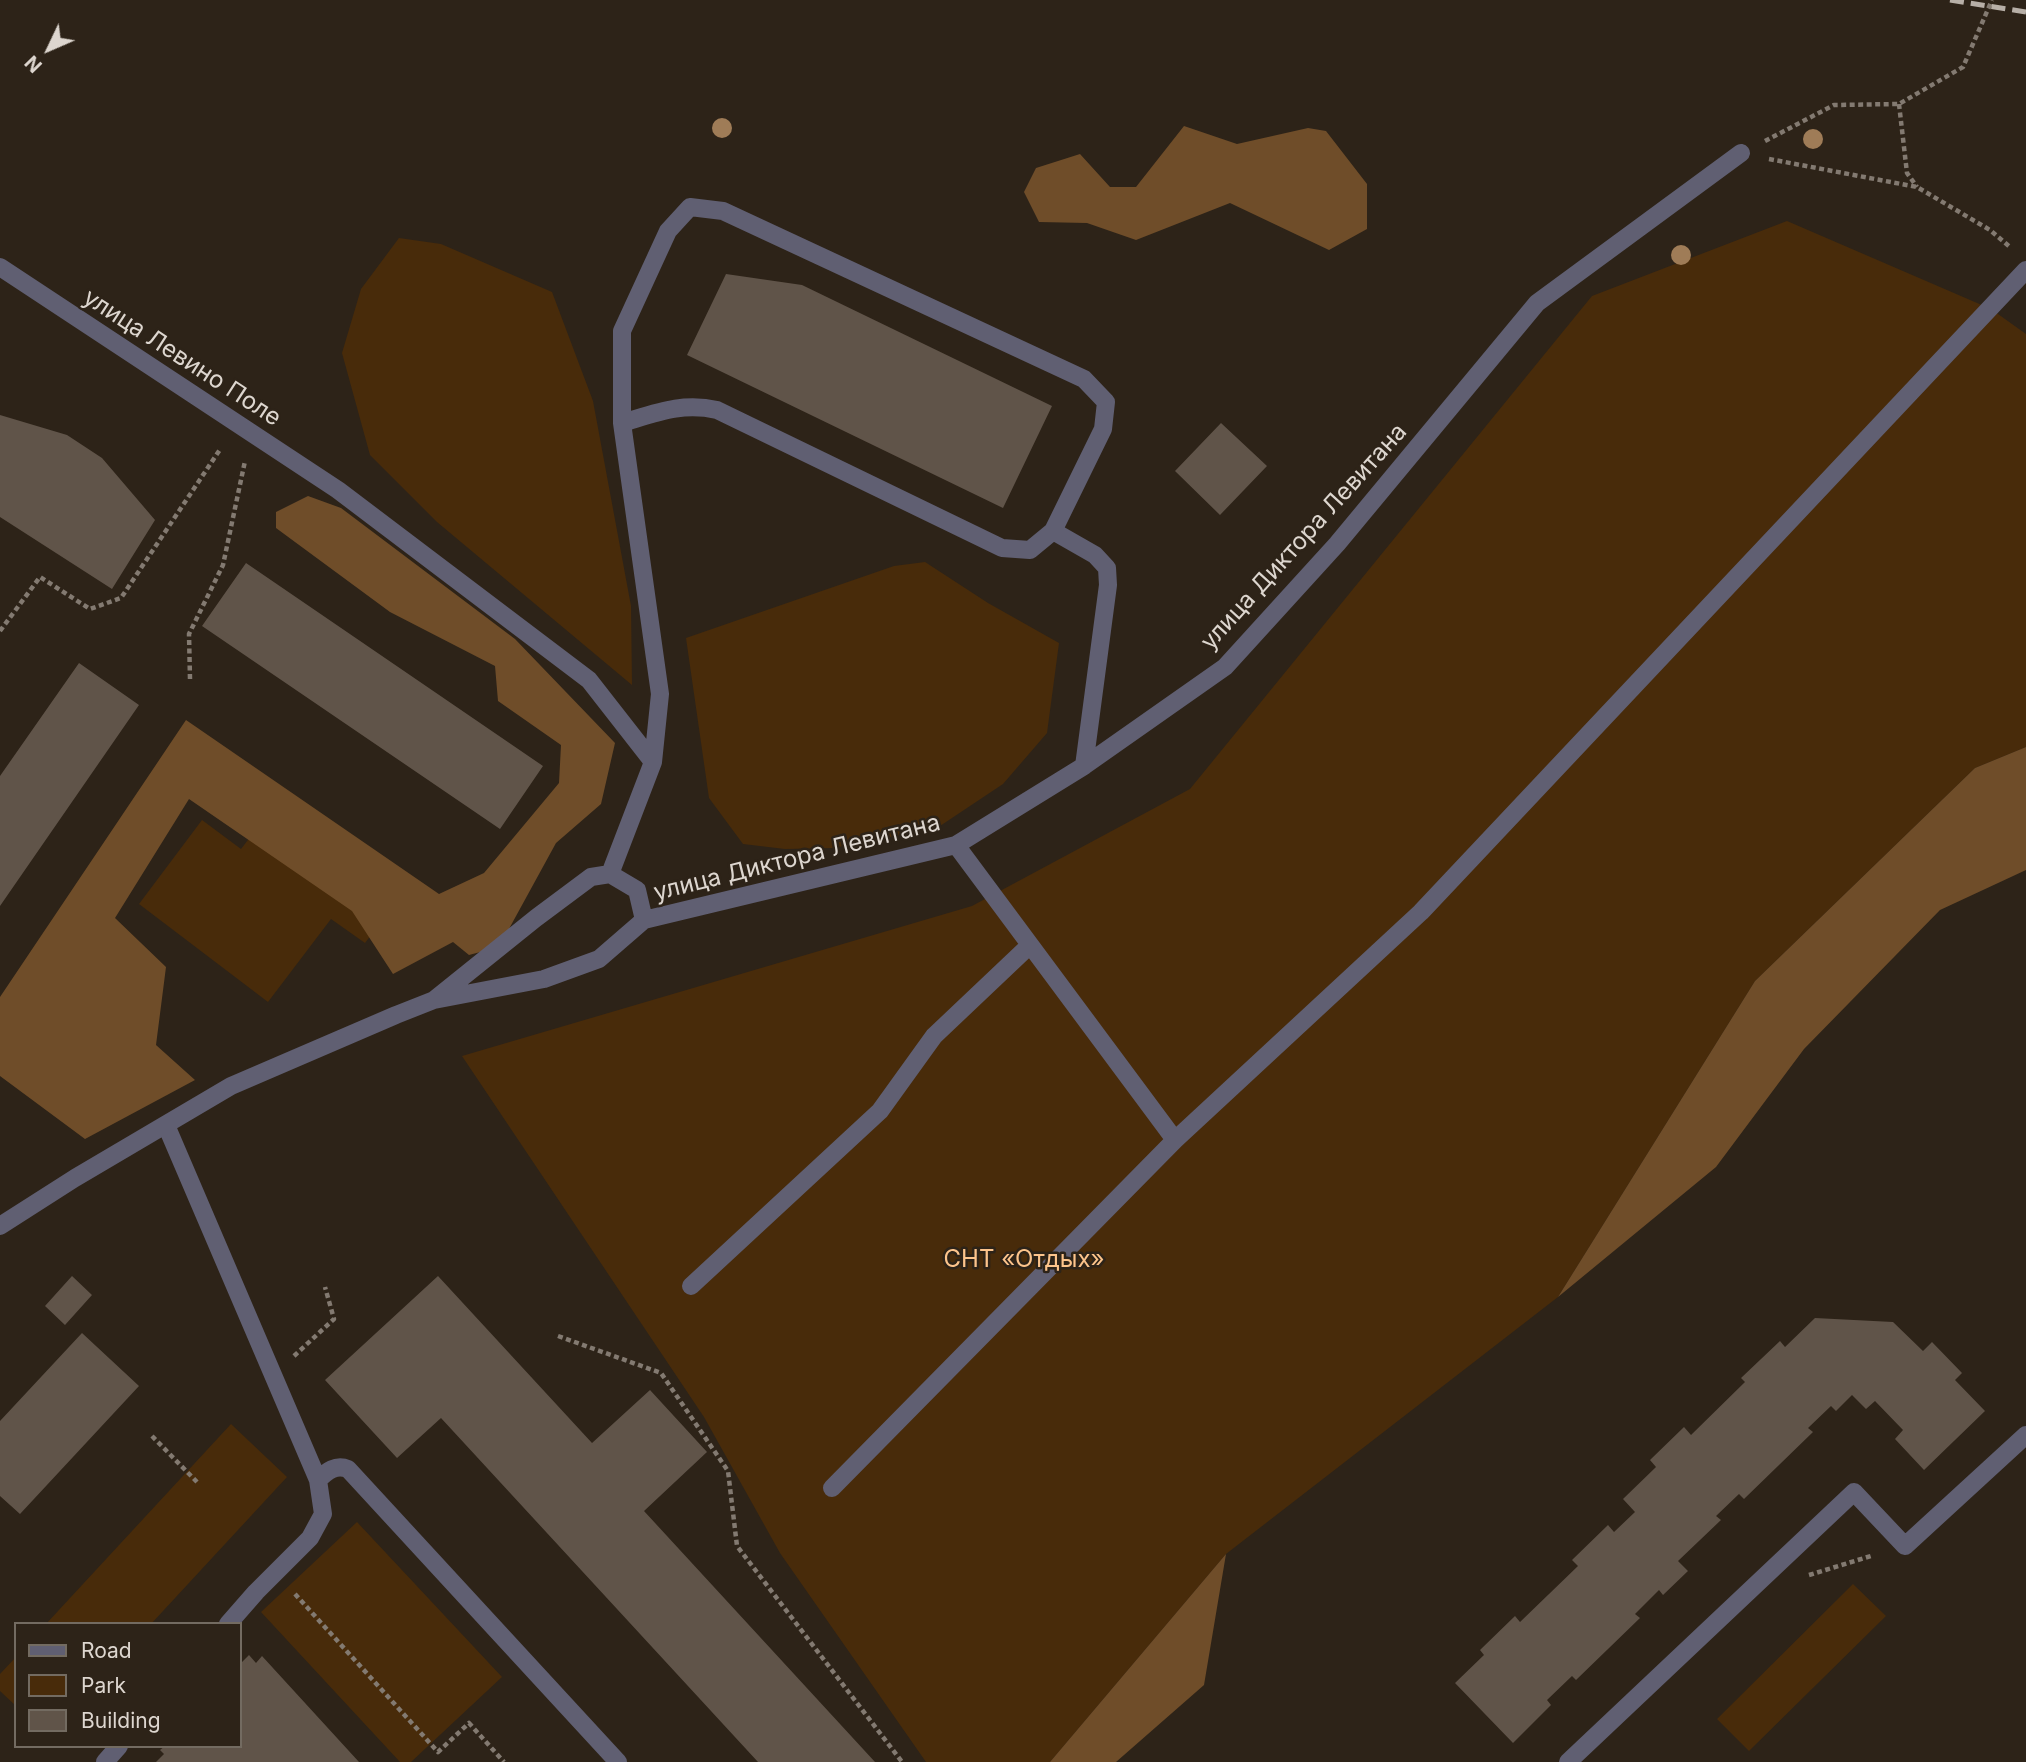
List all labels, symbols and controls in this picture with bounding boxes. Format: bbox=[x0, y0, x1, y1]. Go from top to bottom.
north arrow bbox=[14, 14, 84, 84]
text: N bbox=[20, 51, 47, 77]
street label: улица Левино Поле bbox=[78, 283, 286, 433]
street label: улица Диктора Левитана bbox=[1195, 418, 1413, 656]
street label: улица Диктора Левитана bbox=[651, 808, 943, 908]
park label: СНТ «Отдых» bbox=[944, 1246, 1104, 1274]
legend bbox=[14, 1622, 242, 1748]
text: Road bbox=[81, 1638, 132, 1663]
text: Park bbox=[81, 1673, 126, 1698]
text: Building bbox=[81, 1708, 161, 1733]

